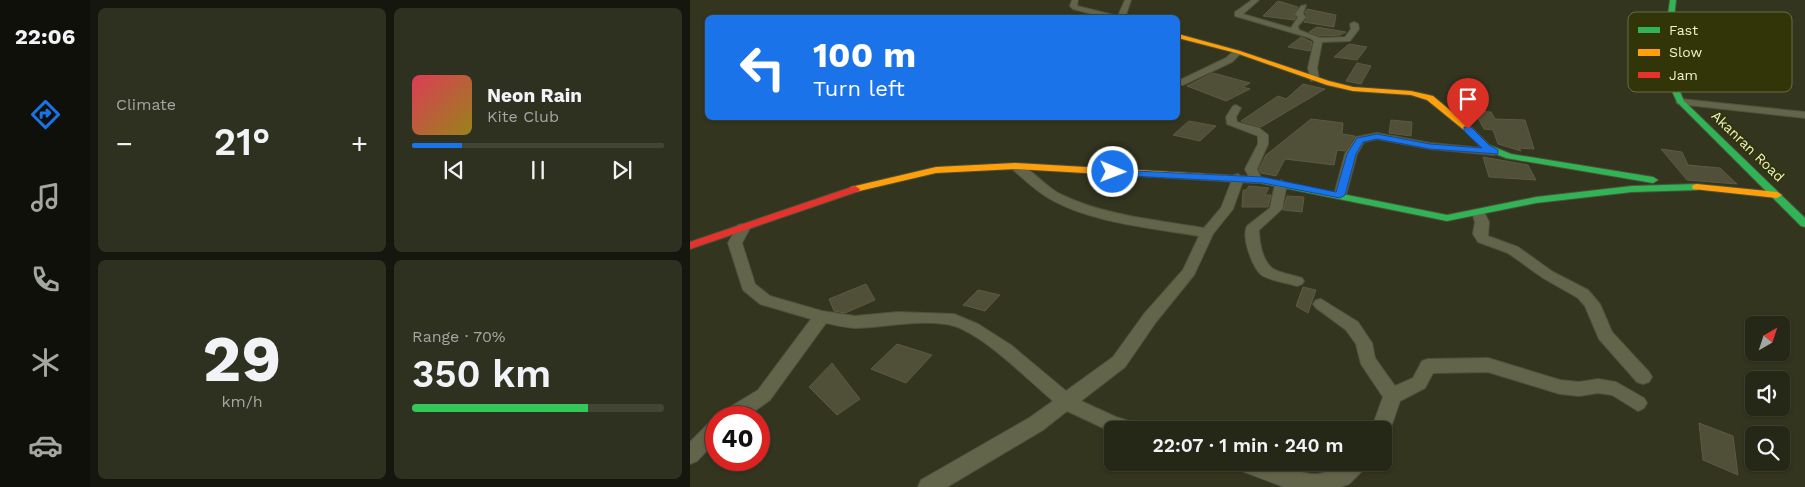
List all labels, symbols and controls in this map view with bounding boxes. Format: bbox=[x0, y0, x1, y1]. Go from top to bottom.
legend bbox=[1628, 12, 1792, 92]
text: Fast bbox=[1669, 22, 1698, 38]
text: 22:06 bbox=[15, 24, 75, 49]
text: 100 m bbox=[813, 34, 916, 76]
icon: left bbox=[730, 35, 795, 100]
text: Slow bbox=[1669, 44, 1702, 60]
text: Jam bbox=[1669, 67, 1698, 83]
text: Turn left bbox=[813, 76, 905, 101]
pin bbox=[1447, 78, 1489, 129]
text: Neon Rain bbox=[487, 84, 582, 107]
icon: arrive bbox=[1454, 85, 1482, 113]
text: Climate bbox=[116, 95, 176, 114]
icon: directions bbox=[28, 97, 63, 132]
text: Kite Club bbox=[487, 107, 559, 126]
street label: Akanran Road bbox=[1708, 107, 1788, 185]
text: 21° bbox=[214, 120, 270, 164]
text: − bbox=[116, 127, 133, 160]
text: + bbox=[351, 127, 368, 160]
position arrow bbox=[1086, 145, 1138, 197]
icon: previous bbox=[440, 156, 468, 184]
icon: pause bbox=[524, 156, 552, 184]
icon: next bbox=[608, 156, 636, 184]
icon: music bbox=[28, 180, 63, 215]
icon: phone bbox=[28, 262, 63, 297]
north arrow bbox=[1745, 316, 1790, 361]
map controls bbox=[1745, 316, 1790, 471]
text: 29 bbox=[203, 321, 281, 397]
text: Range · 70% bbox=[412, 327, 506, 346]
icon: climate bbox=[28, 345, 63, 380]
text: 350 km bbox=[412, 352, 551, 396]
button: sound bbox=[1745, 371, 1790, 416]
text: km/h bbox=[221, 392, 263, 411]
speed limit sign: 40 bbox=[705, 406, 770, 471]
button: search bbox=[1745, 426, 1790, 471]
icon: car bbox=[28, 428, 63, 463]
text: 22:07 · 1 min · 240 m bbox=[1153, 434, 1343, 457]

